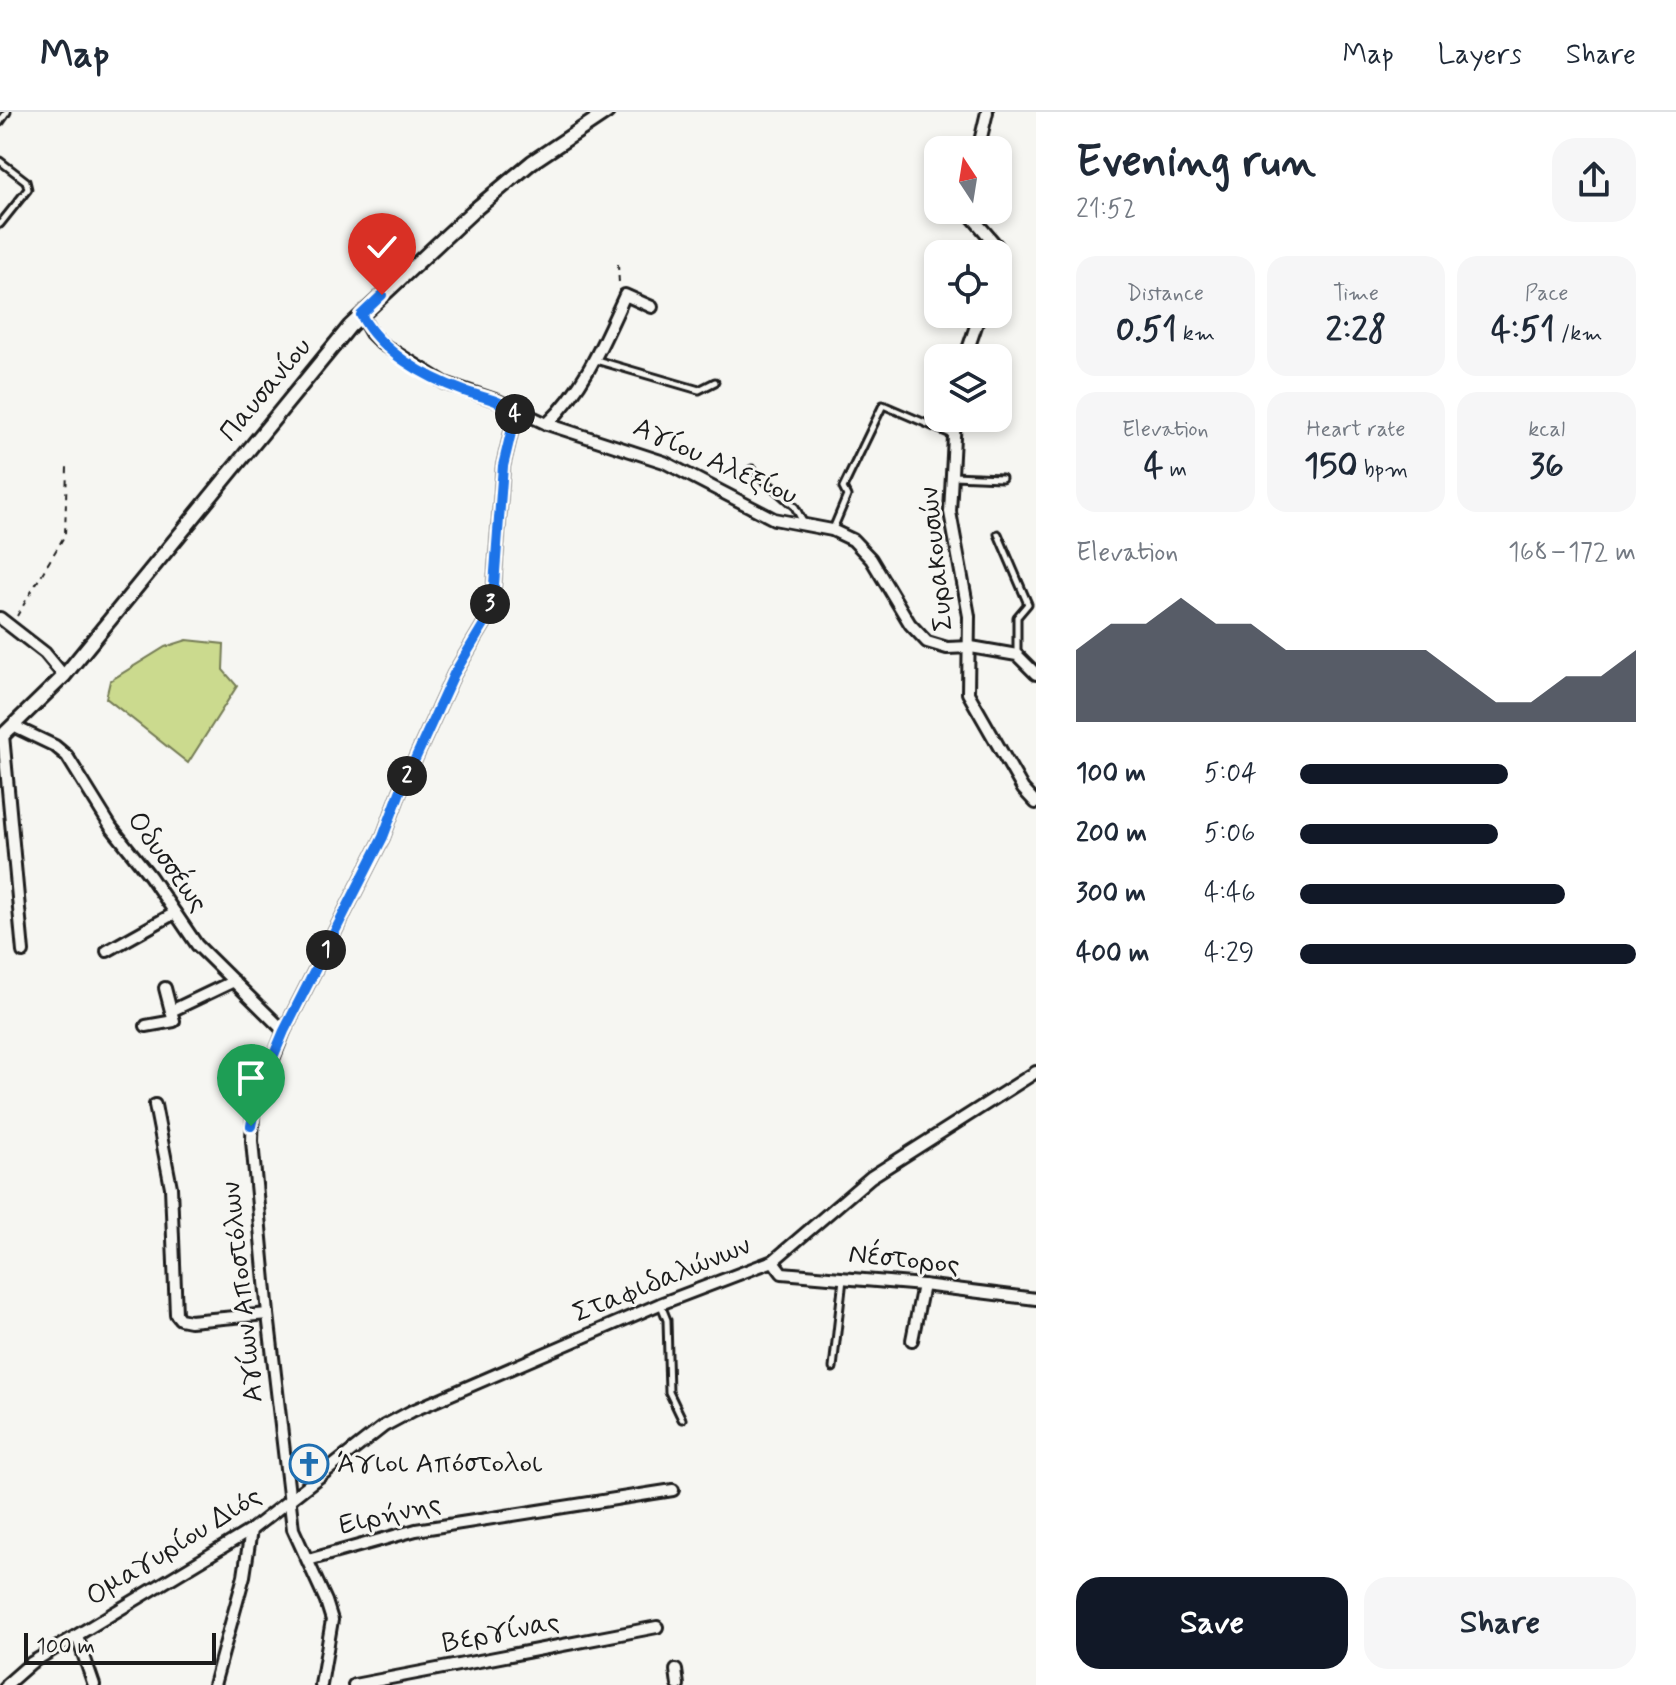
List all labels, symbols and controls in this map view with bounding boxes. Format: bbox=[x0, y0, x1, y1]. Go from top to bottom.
text: Map bbox=[40, 31, 110, 80]
text: Map bbox=[1343, 37, 1394, 74]
text: Layers bbox=[1438, 37, 1522, 74]
text: Share bbox=[1566, 37, 1636, 74]
text: Evening run bbox=[1076, 134, 1316, 192]
north arrow bbox=[924, 136, 1012, 224]
map controls bbox=[924, 136, 1012, 432]
button: share bbox=[1552, 138, 1636, 222]
text: 21:52 bbox=[1076, 193, 1136, 227]
pin bbox=[348, 213, 416, 295]
icon: check bbox=[360, 225, 404, 269]
button: locate bbox=[924, 240, 1012, 328]
text: Distance bbox=[1127, 280, 1204, 308]
text: Time bbox=[1333, 280, 1379, 308]
text: Pace bbox=[1525, 280, 1569, 308]
text: 0.51 bbox=[1116, 308, 1177, 353]
text: 2:28 bbox=[1325, 308, 1387, 353]
text: 4:51 bbox=[1491, 308, 1555, 353]
text: km bbox=[1177, 320, 1215, 348]
text: /km bbox=[1555, 320, 1602, 348]
street label: Παυσανίου bbox=[211, 330, 321, 450]
button: layers bbox=[924, 344, 1012, 432]
pin: 4 bbox=[495, 394, 535, 434]
text: 4 bbox=[509, 400, 521, 428]
street label: Αγίου Αλεξίου bbox=[627, 409, 803, 515]
text: Elevation bbox=[1122, 416, 1209, 444]
text: Heart rate bbox=[1307, 416, 1405, 444]
text: kcal bbox=[1528, 416, 1565, 444]
text: 4 bbox=[1144, 444, 1164, 489]
text: 150 bbox=[1304, 444, 1358, 489]
text: 36 bbox=[1530, 444, 1564, 489]
text: m bbox=[1164, 456, 1187, 484]
text: bpm bbox=[1358, 456, 1408, 484]
street label: Συρακουσών bbox=[911, 485, 963, 633]
text: Elevation bbox=[1076, 536, 1178, 570]
text: 168–172 m bbox=[1508, 536, 1636, 570]
pin: 3 bbox=[470, 584, 510, 624]
text: 3 bbox=[485, 590, 495, 618]
pin: 2 bbox=[387, 756, 427, 796]
text: 100 m bbox=[1076, 757, 1146, 791]
text: 5:04 bbox=[1204, 757, 1257, 791]
text: 2 bbox=[402, 762, 412, 790]
street label: Οδυσσέως bbox=[118, 804, 216, 920]
text: 200 m bbox=[1076, 817, 1147, 851]
text: 5:06 bbox=[1204, 817, 1255, 851]
text: 300 m bbox=[1076, 877, 1146, 911]
text: 4:46 bbox=[1204, 877, 1256, 911]
pin: 1 bbox=[306, 930, 346, 970]
text: 1 bbox=[321, 936, 331, 964]
text: 400 m bbox=[1076, 937, 1149, 971]
text: 4:29 bbox=[1204, 937, 1254, 971]
pin bbox=[217, 1044, 285, 1126]
icon: arrive bbox=[229, 1056, 273, 1100]
street label: Αγίων Αποστόλων bbox=[213, 1180, 273, 1404]
street label: Σταφιδαλώνων bbox=[568, 1228, 756, 1332]
street label: Νέστορος bbox=[847, 1236, 961, 1284]
church icon: Άγιοι Απόστολοι bbox=[288, 1443, 330, 1485]
place label: Άγιοι Απόστολοι bbox=[337, 1446, 543, 1483]
street label: Ομαγυρίου Διός bbox=[79, 1478, 269, 1616]
street label: Ειρήνης bbox=[335, 1485, 445, 1545]
button: Save bbox=[1076, 1577, 1348, 1669]
button: Share bbox=[1364, 1577, 1636, 1669]
street label: Βεργίνας bbox=[439, 1604, 563, 1662]
scale bar bbox=[24, 1629, 216, 1665]
text: 100 m bbox=[36, 1633, 95, 1661]

